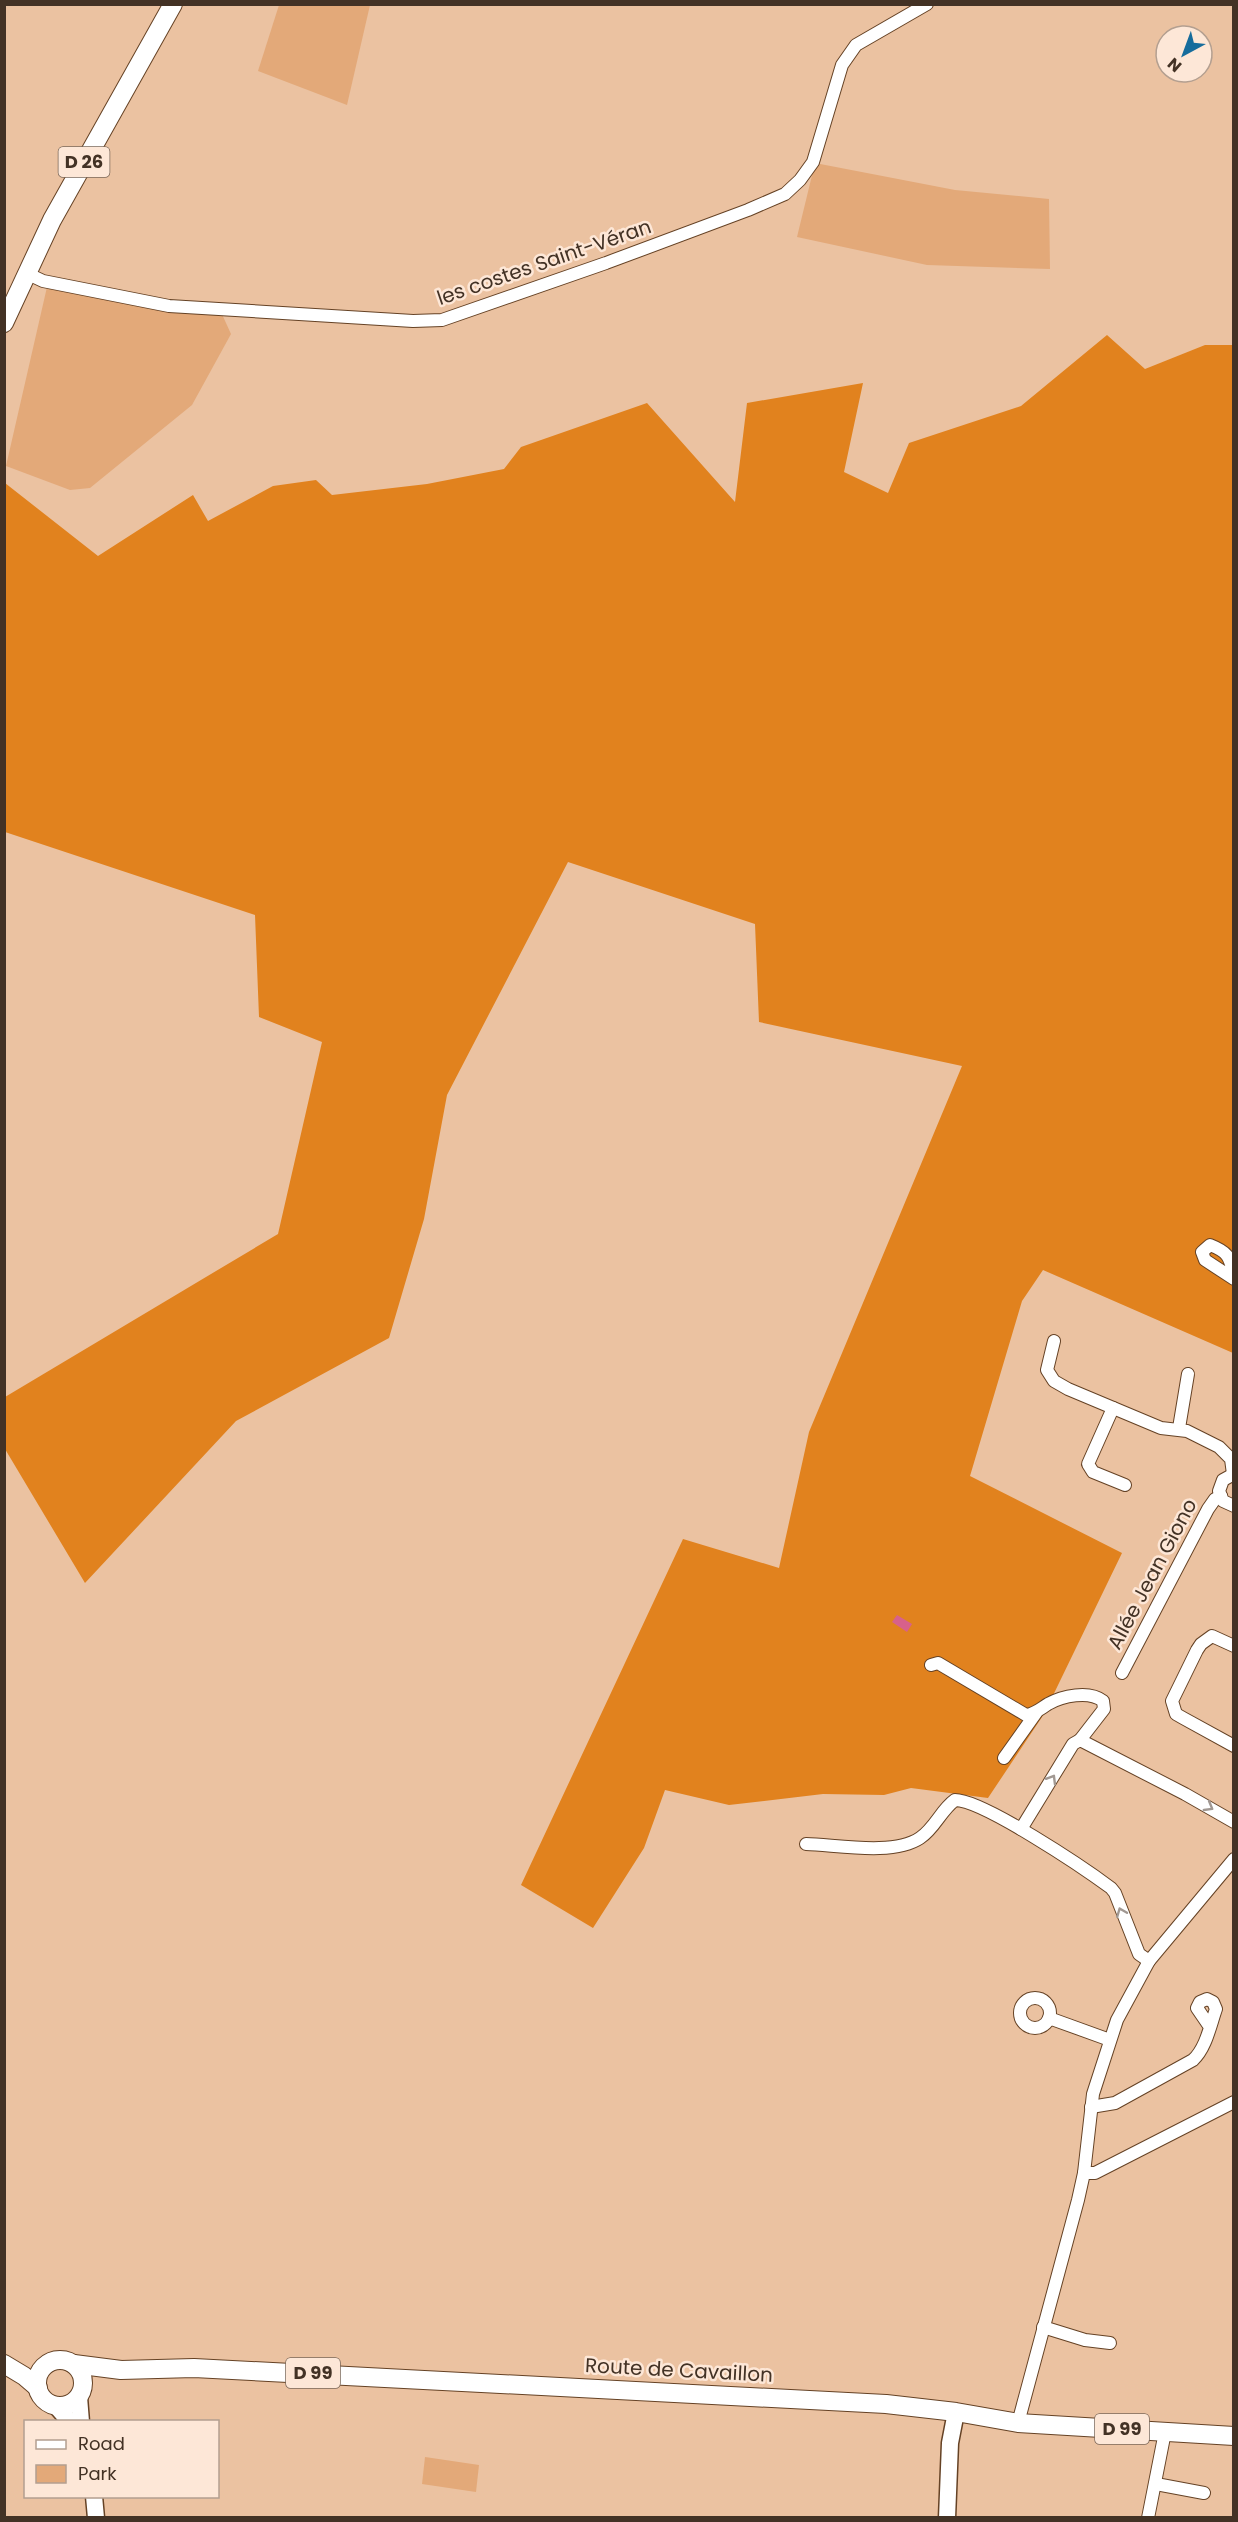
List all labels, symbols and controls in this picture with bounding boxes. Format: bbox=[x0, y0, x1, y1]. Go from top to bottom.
north arrow bbox=[1154, 24, 1214, 84]
text: N bbox=[1162, 52, 1187, 78]
road number: D 26 bbox=[58, 147, 110, 177]
street label: les costes Saint-Véran bbox=[433, 212, 655, 312]
street label: Allée Jean Giono bbox=[1100, 1494, 1204, 1654]
one-way arrow bbox=[1044, 1775, 1056, 1785]
one-way arrow bbox=[1203, 1800, 1213, 1812]
one-way arrow bbox=[1116, 1907, 1128, 1918]
street label: Route de Cavaillon bbox=[584, 2351, 774, 2389]
road number: D 99 bbox=[286, 2358, 340, 2388]
road number: D 99 bbox=[1095, 2414, 1149, 2444]
legend bbox=[24, 2420, 219, 2498]
text: Road bbox=[78, 2431, 125, 2456]
text: Park bbox=[78, 2461, 117, 2486]

